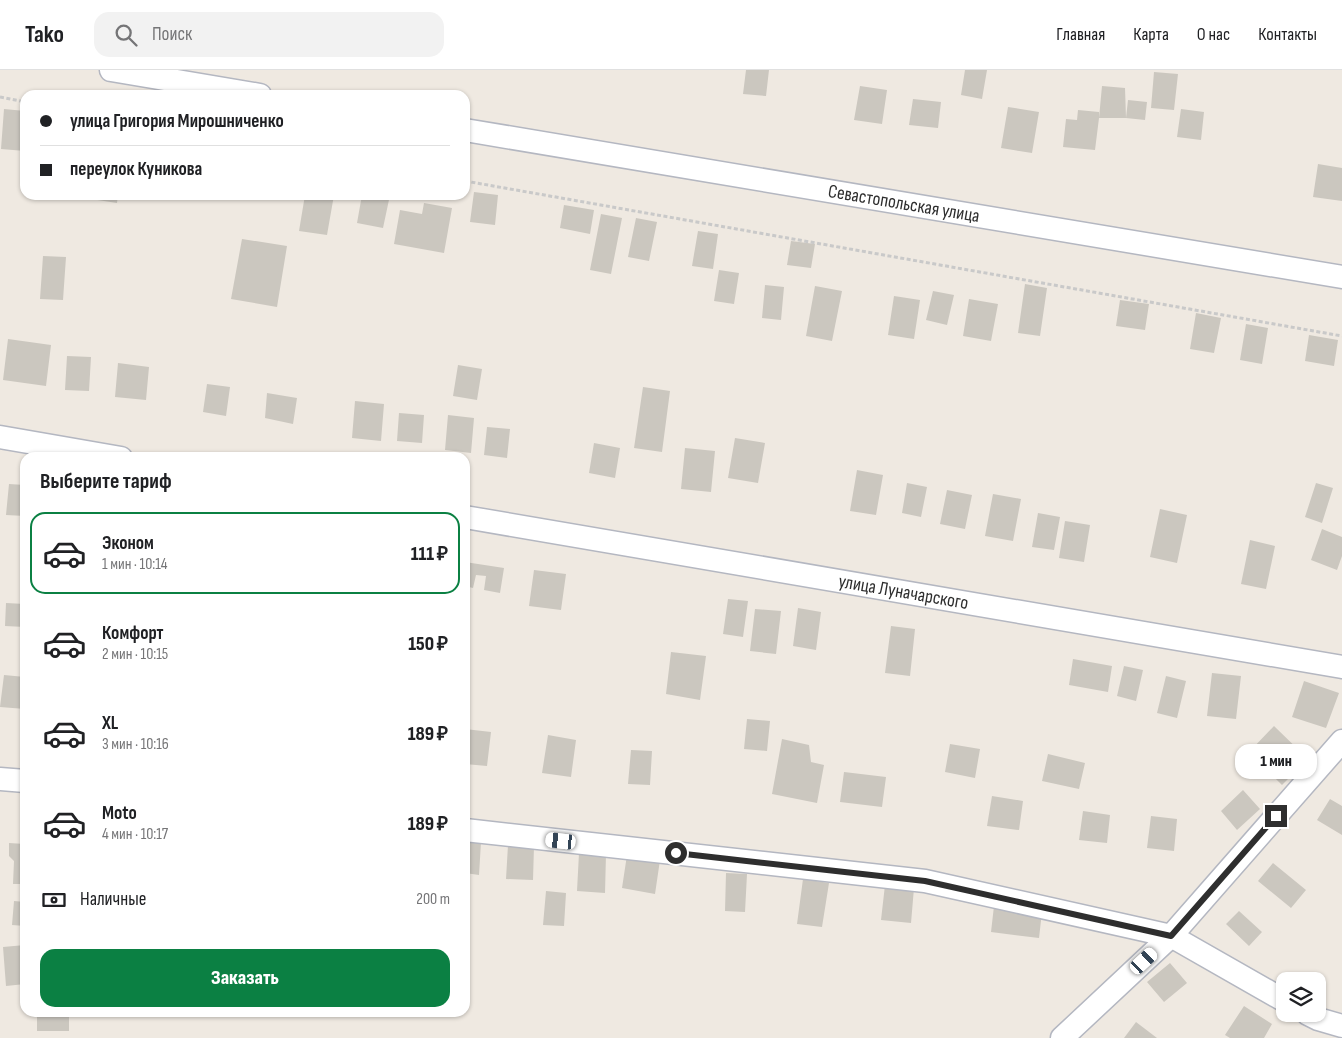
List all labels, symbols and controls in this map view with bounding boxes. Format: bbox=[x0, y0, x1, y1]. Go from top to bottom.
search box bbox=[94, 12, 444, 57]
text: Tako bbox=[25, 20, 64, 49]
icon: search bbox=[112, 21, 140, 49]
text: Поиск bbox=[152, 23, 192, 46]
text: Главная bbox=[1056, 24, 1105, 45]
text: Карта bbox=[1133, 24, 1169, 45]
text: О нас bbox=[1197, 24, 1230, 45]
text: Контакты bbox=[1258, 24, 1317, 45]
text: улица Григория Мирошниченко bbox=[70, 110, 284, 133]
text: переулок Куникова bbox=[70, 158, 202, 181]
street label: Севастопольская улица bbox=[826, 180, 981, 228]
text: Выберите тариф bbox=[40, 468, 172, 495]
icon: car bbox=[42, 531, 87, 576]
text: Эконом bbox=[102, 532, 154, 555]
text: 111 ₽ bbox=[411, 543, 448, 566]
text: 1 мин · 10:14 bbox=[102, 555, 167, 574]
street label: улица Луначарского bbox=[837, 570, 970, 614]
icon: car bbox=[42, 621, 87, 666]
text: Комфорт bbox=[102, 622, 164, 645]
text: 150 ₽ bbox=[408, 633, 448, 656]
text: 2 мин · 10:15 bbox=[102, 645, 168, 664]
icon: car bbox=[42, 711, 87, 756]
text: XL bbox=[102, 712, 118, 735]
text: 189 ₽ bbox=[408, 723, 448, 746]
text: 3 мин · 10:16 bbox=[102, 735, 169, 754]
callout: 1 мин bbox=[1235, 744, 1317, 778]
text: 1 мин bbox=[1260, 752, 1292, 771]
icon: car bbox=[42, 801, 87, 846]
text: Moto bbox=[102, 802, 137, 825]
route end bbox=[1265, 805, 1287, 827]
text: 189 ₽ bbox=[408, 813, 448, 836]
text: 4 мин · 10:17 bbox=[102, 825, 168, 844]
car bbox=[545, 832, 576, 850]
route start bbox=[665, 842, 687, 864]
icon: cash bbox=[40, 886, 68, 914]
text: Наличные bbox=[80, 888, 146, 911]
text: 200 m bbox=[416, 890, 450, 909]
car bbox=[1127, 945, 1160, 977]
button: Заказать bbox=[40, 949, 450, 1007]
map controls bbox=[1276, 972, 1326, 1022]
button: layers bbox=[1276, 972, 1326, 1022]

